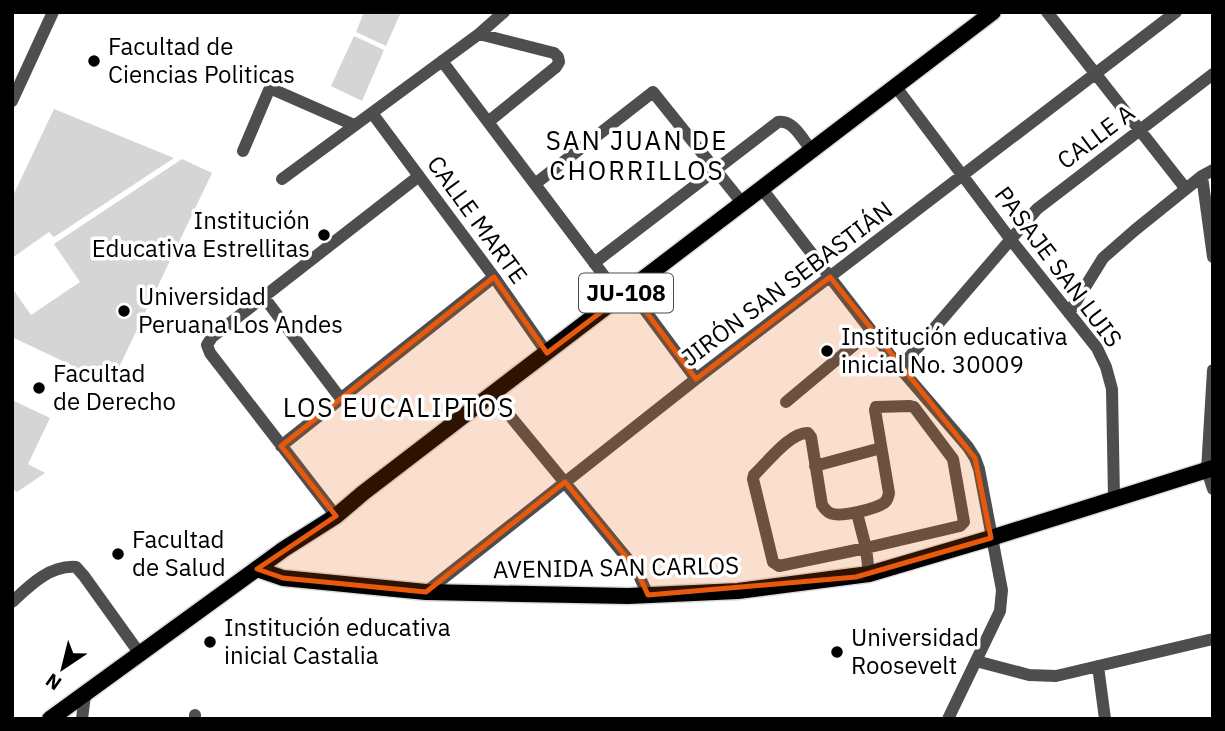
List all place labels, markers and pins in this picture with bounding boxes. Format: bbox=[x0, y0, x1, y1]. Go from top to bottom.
place label: Facultad de Ciencias Politicas bbox=[108, 30, 295, 90]
marker: Facultad de Ciencias Politicas bbox=[86, 53, 102, 69]
place label: Institución Educativa Estrellitas bbox=[92, 204, 310, 264]
marker: Institución Educativa Estrellitas bbox=[316, 227, 332, 243]
place label: Universidad Peruana Los Andes bbox=[138, 280, 343, 340]
marker: Universidad Peruana Los Andes bbox=[116, 303, 132, 319]
place label: Institución educativa inicial No. 30009 bbox=[841, 320, 1068, 380]
marker: Institución educativa inicial No. 30009 bbox=[819, 343, 835, 359]
place label: Facultad de Derecho bbox=[53, 357, 176, 417]
marker: Facultad de Derecho bbox=[31, 380, 47, 396]
place label: Facultad de Salud bbox=[132, 523, 226, 583]
marker: Facultad de Salud bbox=[110, 546, 126, 562]
place label: Institución educativa inicial Castalia bbox=[224, 611, 451, 671]
place label: Universidad Roosevelt bbox=[851, 621, 979, 681]
marker: Institución educativa inicial Castalia bbox=[202, 634, 218, 650]
marker: Universidad Roosevelt bbox=[829, 644, 845, 660]

